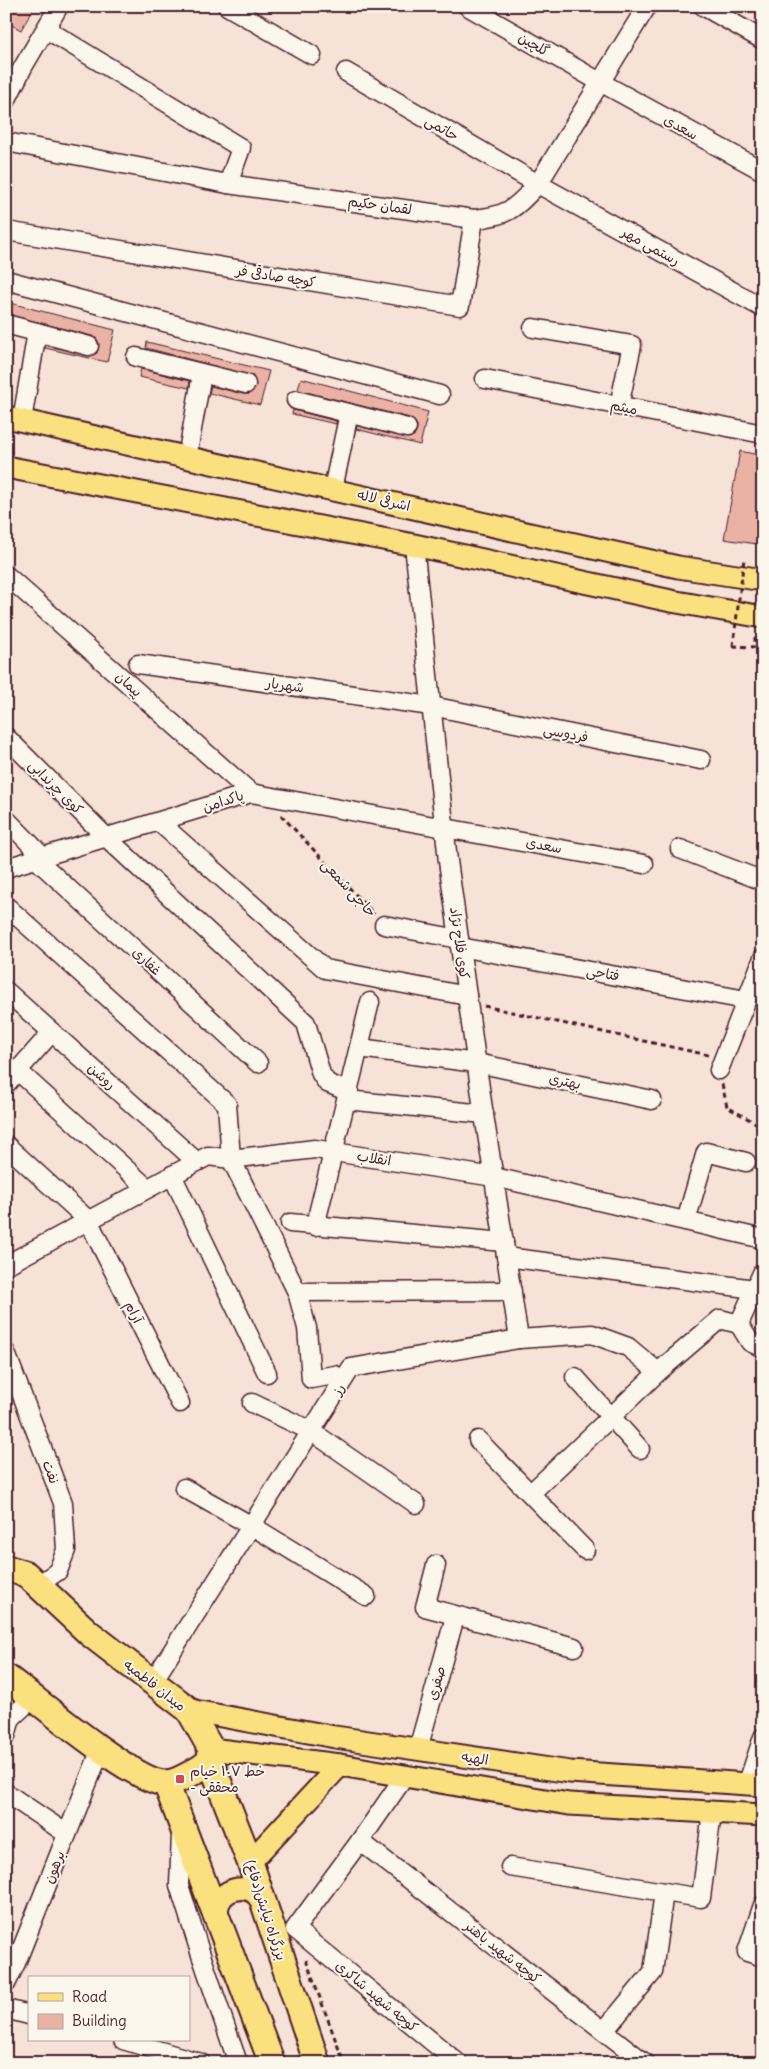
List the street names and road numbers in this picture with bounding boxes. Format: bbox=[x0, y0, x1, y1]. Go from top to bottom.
street label: گلچین bbox=[515, 28, 553, 61]
street label: سعدی bbox=[661, 110, 701, 144]
street label: حاتمی bbox=[422, 111, 462, 145]
street label: لقمان حکیم bbox=[347, 192, 413, 220]
street label: رستمی مهر bbox=[618, 222, 683, 269]
street label: کوچه صادقی فر bbox=[234, 261, 317, 292]
street label: میثم bbox=[609, 396, 639, 420]
street label: اشرفی لاله bbox=[356, 485, 412, 515]
street label: پیمان bbox=[111, 667, 146, 701]
street label: شهریار bbox=[264, 673, 305, 697]
street label: فردوسی bbox=[542, 720, 590, 746]
street label: کوی چرندابی bbox=[24, 756, 87, 819]
street label: پاکدامن bbox=[200, 786, 246, 817]
street label: سعدی bbox=[524, 833, 564, 857]
street label: حاجی شمعی bbox=[318, 855, 380, 921]
street label: کوی فلاح نژاد bbox=[445, 906, 474, 980]
street label: غفاری bbox=[129, 943, 165, 979]
street label: فتاحی bbox=[585, 961, 621, 985]
street label: روشن bbox=[84, 1059, 120, 1093]
street label: بهتری bbox=[547, 1069, 583, 1093]
street label: انقلاب bbox=[356, 1146, 392, 1170]
street label: آرام bbox=[119, 1298, 147, 1327]
street label: رز bbox=[327, 1380, 348, 1399]
street label: نفت bbox=[38, 1458, 64, 1486]
street label: میدان فاطمیه bbox=[120, 1655, 190, 1715]
street label: صفری bbox=[423, 1664, 449, 1702]
street label: الهیه bbox=[460, 1747, 490, 1769]
street label: برهون bbox=[39, 1848, 69, 1886]
street label: بزرگراه نیایش(دفاع) bbox=[239, 1857, 291, 1963]
street label: کوچه شهید باهنر bbox=[460, 1916, 545, 1988]
street label: کوچه شهید شاکری bbox=[331, 1956, 422, 2037]

